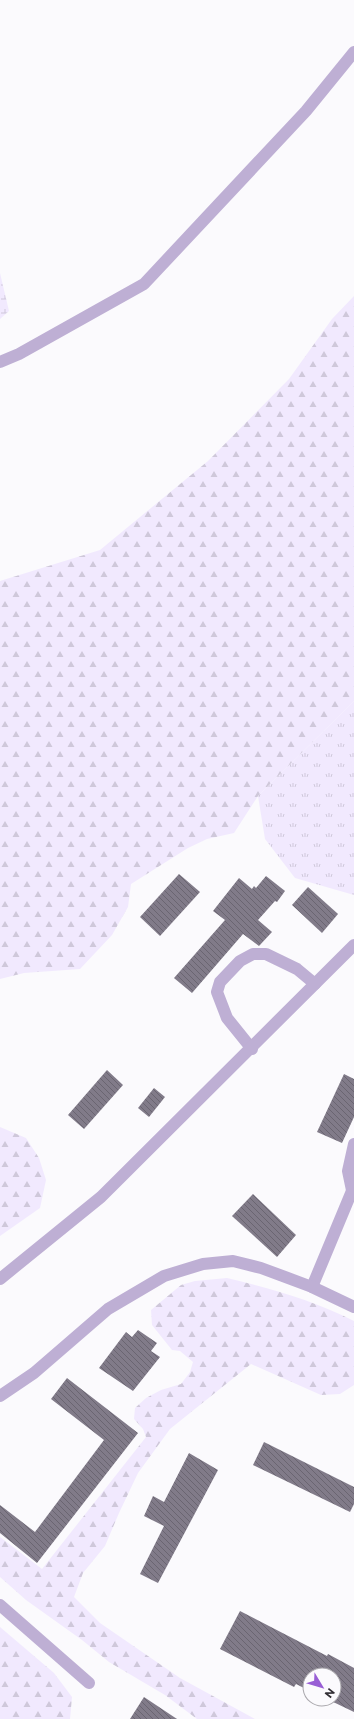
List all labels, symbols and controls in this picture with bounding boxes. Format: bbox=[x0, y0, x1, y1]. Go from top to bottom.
north arrow bbox=[302, 1667, 342, 1707]
text: N bbox=[322, 1685, 338, 1701]

